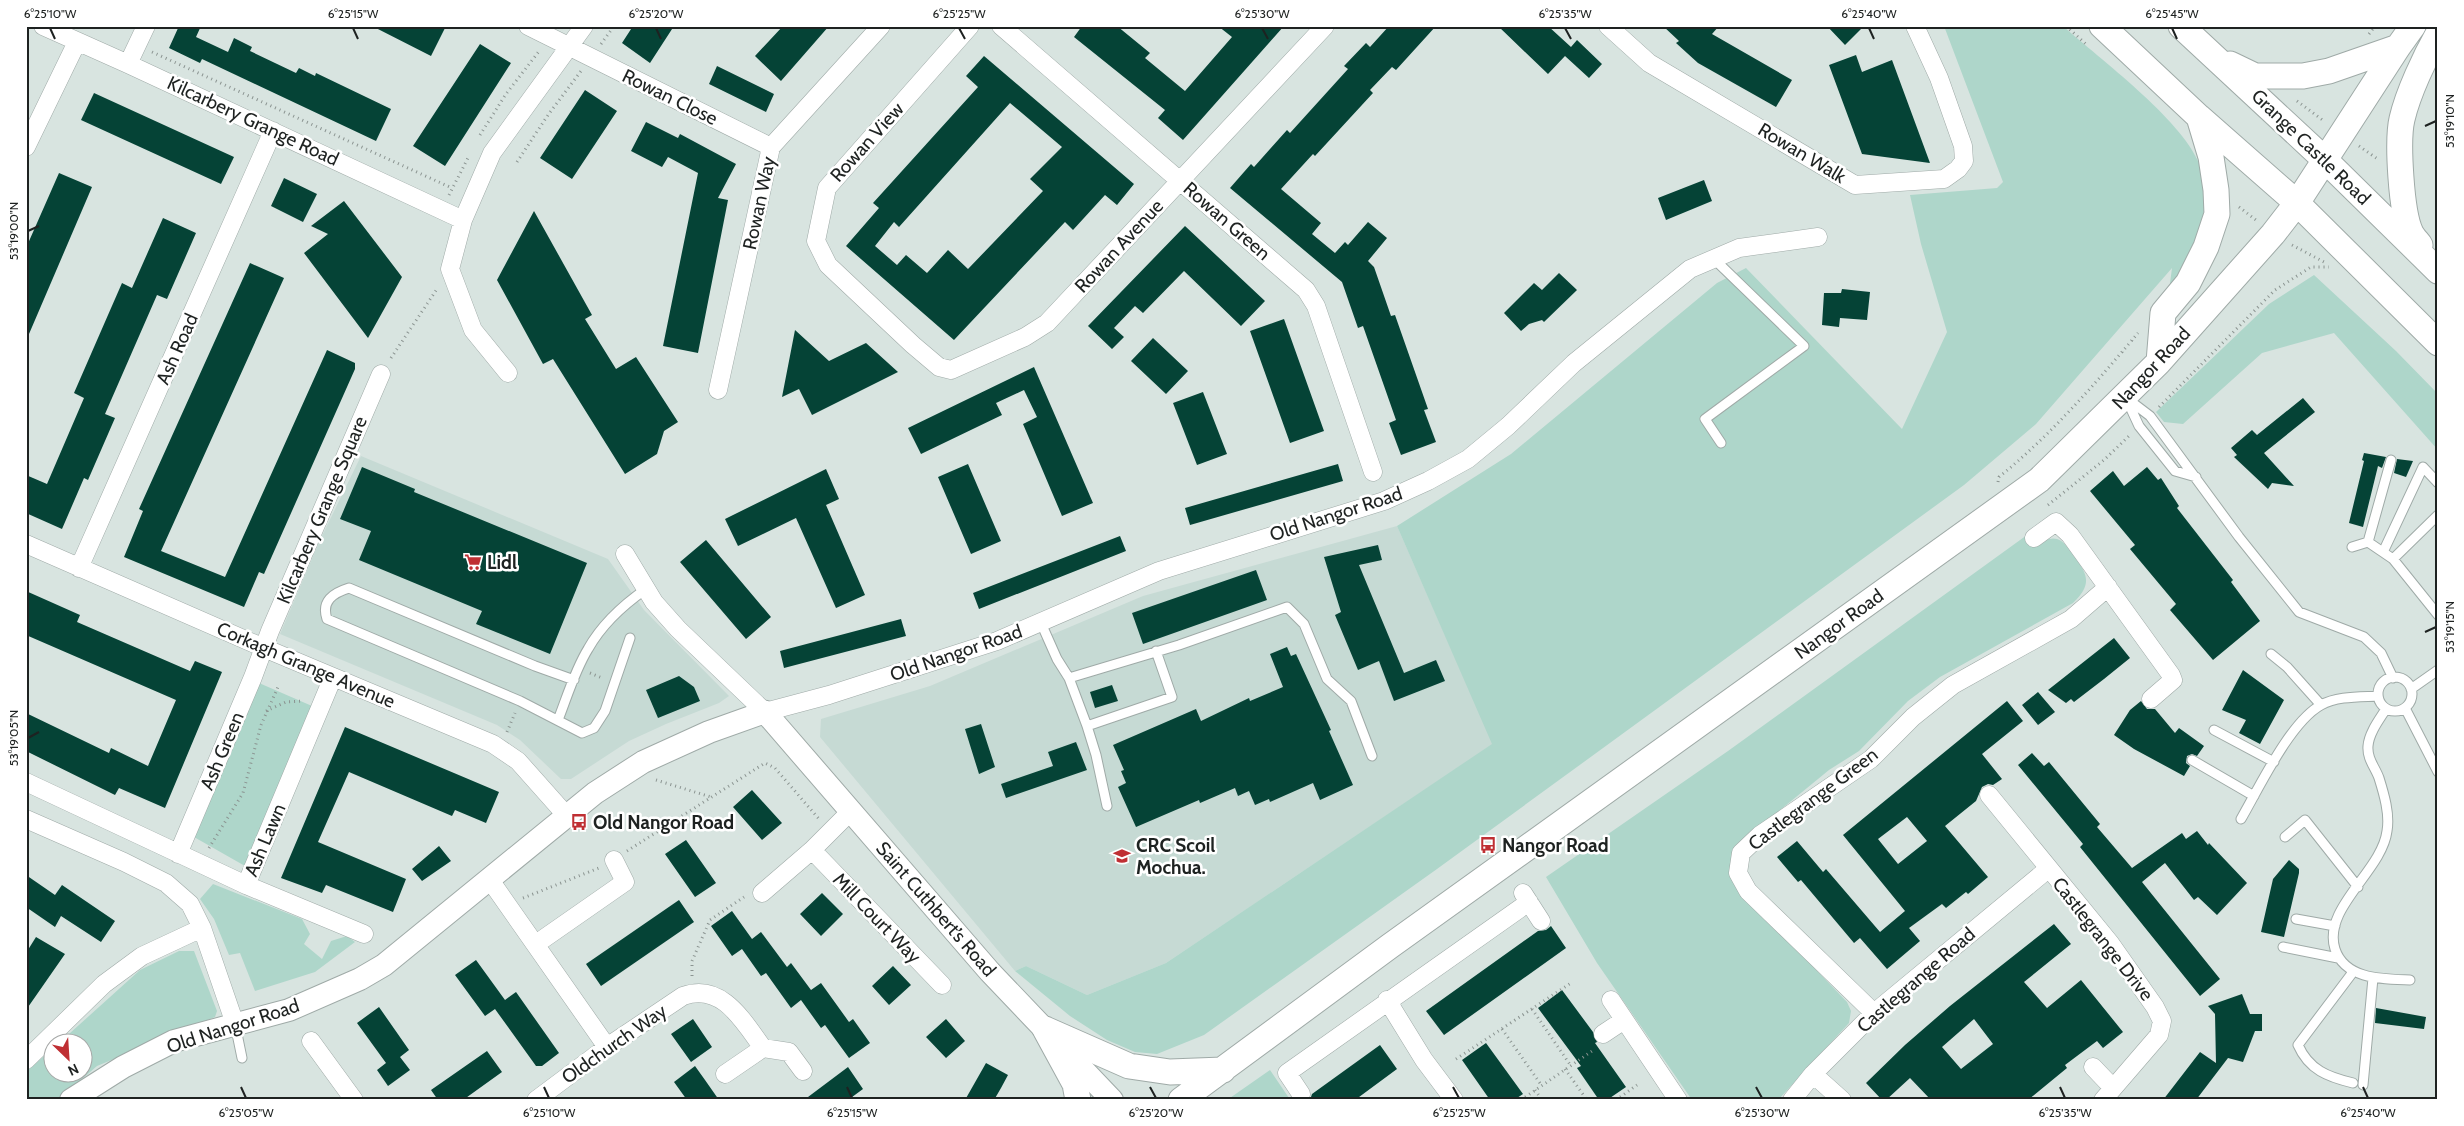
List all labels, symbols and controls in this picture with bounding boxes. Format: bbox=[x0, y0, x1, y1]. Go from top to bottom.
text: 6°25'10"W bbox=[24, 6, 77, 21]
text: 6°25'15"W bbox=[328, 6, 379, 21]
text: 6°25'20"W bbox=[629, 6, 684, 21]
text: 6°25'25"W bbox=[932, 6, 986, 21]
text: 6°25'30"W bbox=[1234, 6, 1290, 21]
text: 6°25'35"W bbox=[1538, 6, 1592, 21]
text: 6°25'40"W bbox=[1841, 6, 1897, 21]
text: 6°25'45"W bbox=[2145, 6, 2199, 21]
street label: Rowan Close bbox=[619, 64, 722, 130]
street label: Kilcarbery Grange Road bbox=[164, 71, 342, 171]
street label: Grange Castle Road bbox=[2247, 84, 2375, 210]
text: 53°19'10"N bbox=[2442, 94, 2457, 148]
street label: Rowan View bbox=[825, 97, 909, 187]
street label: Rowan Walk bbox=[1754, 118, 1851, 188]
street label: Rowan Way bbox=[738, 154, 780, 252]
street label: Rowan Green bbox=[1179, 177, 1275, 265]
street label: Rowan Avenue bbox=[1070, 194, 1168, 298]
text: 53°19'00"N bbox=[6, 202, 21, 260]
street label: Ash Road bbox=[151, 310, 203, 388]
street label: Nangor Road bbox=[2107, 322, 2195, 414]
street label: Kilcarbery Grange Square bbox=[272, 413, 372, 607]
street label: Old Nangor Road bbox=[1267, 482, 1405, 546]
place label: Lidl bbox=[487, 551, 517, 574]
supermarket icon: Lidl bbox=[463, 552, 483, 572]
street label: Nangor Road bbox=[1790, 584, 1888, 664]
text: 53°19'15"N bbox=[2442, 601, 2457, 653]
street label: Corkagh Grange Avenue bbox=[213, 617, 399, 713]
street label: Old Nangor Road bbox=[887, 620, 1025, 686]
street label: Ash Green bbox=[195, 708, 249, 794]
text: 53°19'05"N bbox=[6, 710, 21, 766]
street label: Castlegrange Green bbox=[1744, 743, 1882, 855]
street label: Ash Lawn bbox=[239, 800, 291, 880]
place label: Old Nangor Road bbox=[593, 811, 734, 834]
bus stop icon: Old Nangor Road bbox=[569, 812, 589, 832]
place label: CRC Scoil Mochua. bbox=[1136, 834, 1215, 879]
place label: Nangor Road bbox=[1502, 834, 1609, 857]
bus stop icon: Nangor Road bbox=[1478, 835, 1498, 855]
street label: Saint Cuthbert’s Road bbox=[871, 837, 1001, 981]
school or university icon: CRC Scoil Mochua. bbox=[1112, 846, 1132, 866]
street label: Mill Court Way bbox=[828, 868, 926, 968]
street label: Castlegrange Drive bbox=[2048, 873, 2159, 1006]
street label: Castlegrange Road bbox=[1852, 922, 1980, 1038]
street label: Old Nangor Road bbox=[164, 994, 302, 1058]
street label: Oldchurch Way bbox=[557, 999, 671, 1089]
north arrow bbox=[42, 1034, 92, 1084]
text: N bbox=[65, 1060, 82, 1080]
text: 6°25'05"W bbox=[218, 1105, 274, 1120]
text: 6°25'10"W bbox=[523, 1105, 576, 1120]
text: 6°25'15"W bbox=[827, 1105, 878, 1120]
text: 6°25'20"W bbox=[1129, 1105, 1184, 1120]
text: 6°25'25"W bbox=[1432, 1105, 1486, 1120]
text: 6°25'30"W bbox=[1734, 1105, 1790, 1120]
text: 6°25'35"W bbox=[2038, 1105, 2092, 1120]
text: 6°25'40"W bbox=[2340, 1105, 2396, 1120]

